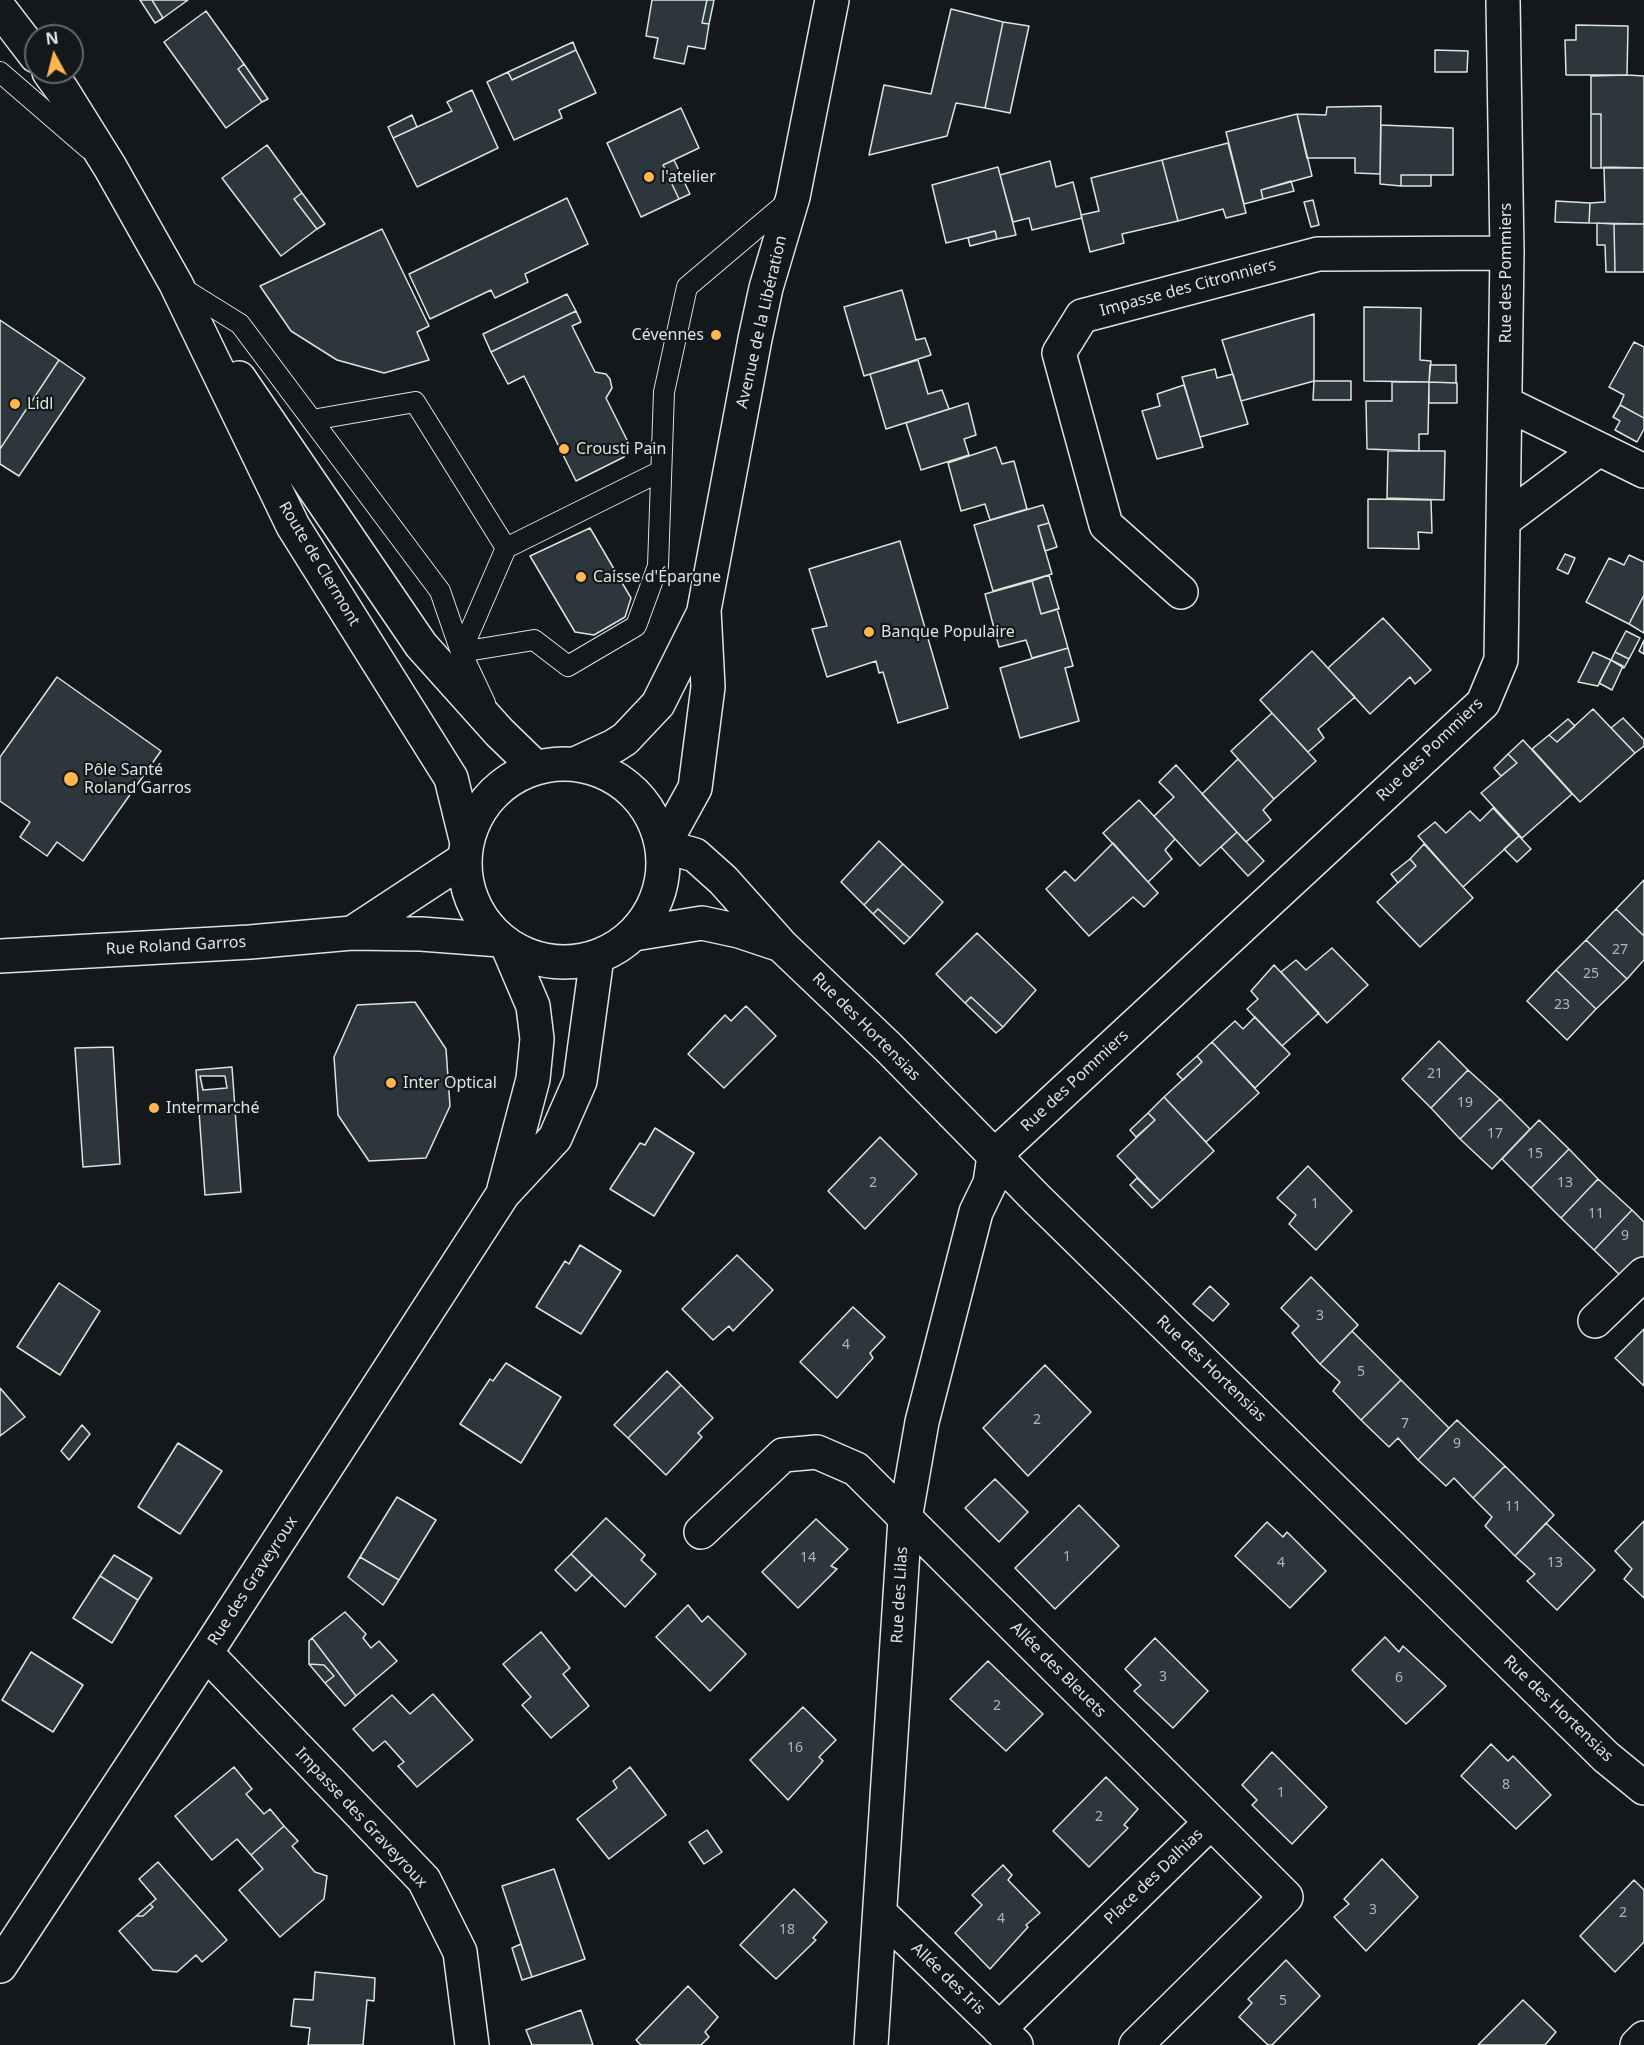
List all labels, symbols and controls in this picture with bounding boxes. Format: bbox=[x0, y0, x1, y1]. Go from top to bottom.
north arrow bbox=[24, 24, 84, 84]
text: N bbox=[44, 26, 60, 50]
place label: l'atelier bbox=[661, 167, 716, 187]
marker: l'atelier bbox=[642, 170, 656, 184]
street label: Rue des Pommiers bbox=[1496, 203, 1516, 343]
street label: Avenue de la Libération bbox=[733, 234, 791, 410]
street label: Impasse des Citronniers bbox=[1098, 255, 1278, 321]
place label: Cévennes bbox=[632, 325, 704, 345]
marker: Cévennes bbox=[709, 328, 723, 342]
place label: Lidl bbox=[27, 394, 53, 414]
marker: Lidl bbox=[8, 397, 22, 411]
place label: Crousti Pain bbox=[576, 439, 666, 459]
marker: Crousti Pain bbox=[557, 442, 571, 456]
street label: Route de Clermont bbox=[274, 498, 364, 630]
place label: Caisse d'Épargne bbox=[593, 567, 721, 587]
marker: Caisse d'Épargne bbox=[574, 570, 588, 584]
place label: Banque Populaire bbox=[881, 622, 1015, 642]
marker: Banque Populaire bbox=[862, 625, 876, 639]
street label: Rue des Pommiers bbox=[1373, 694, 1487, 806]
place label: Pôle Santé Roland Garros bbox=[84, 760, 191, 798]
marker: Pôle Santé Roland Garros bbox=[62, 770, 80, 788]
street label: Rue Roland Garros bbox=[105, 933, 247, 959]
house number: 27 bbox=[1612, 942, 1628, 958]
house number: 25 bbox=[1583, 966, 1599, 982]
street label: Rue des Hortensias bbox=[808, 969, 924, 1085]
house number: 23 bbox=[1554, 997, 1570, 1013]
street label: Rue des Pommiers bbox=[1017, 1026, 1133, 1136]
house number: 21 bbox=[1427, 1066, 1443, 1082]
place label: Inter Optical bbox=[403, 1073, 497, 1093]
marker: Inter Optical bbox=[384, 1076, 398, 1090]
house number: 19 bbox=[1457, 1095, 1473, 1111]
place label: Intermarché bbox=[166, 1098, 260, 1118]
marker: Intermarché bbox=[147, 1101, 161, 1115]
house number: 17 bbox=[1487, 1126, 1503, 1142]
house number: 15 bbox=[1527, 1146, 1543, 1162]
house number: 2 bbox=[869, 1175, 877, 1191]
house number: 13 bbox=[1557, 1175, 1573, 1191]
house number: 1 bbox=[1311, 1196, 1319, 1212]
house number: 11 bbox=[1588, 1206, 1604, 1222]
house number: 9 bbox=[1621, 1228, 1629, 1244]
house number: 3 bbox=[1316, 1308, 1324, 1324]
street label: Rue des Hortensias bbox=[1152, 1312, 1270, 1426]
house number: 4 bbox=[842, 1337, 850, 1353]
house number: 5 bbox=[1357, 1364, 1365, 1380]
house number: 2 bbox=[1033, 1412, 1041, 1428]
house number: 7 bbox=[1401, 1416, 1409, 1432]
house number: 9 bbox=[1453, 1436, 1461, 1452]
house number: 11 bbox=[1505, 1499, 1521, 1515]
street label: Rue des Graveyroux bbox=[204, 1513, 302, 1649]
street label: Rue des Lilas bbox=[888, 1546, 912, 1644]
house number: 1 bbox=[1063, 1549, 1071, 1565]
house number: 14 bbox=[800, 1550, 816, 1566]
house number: 4 bbox=[1277, 1555, 1285, 1571]
house number: 13 bbox=[1547, 1555, 1563, 1571]
street label: Allée des Bleuets bbox=[1006, 1618, 1110, 1722]
street label: Rue des Hortensias bbox=[1499, 1652, 1617, 1766]
house number: 3 bbox=[1159, 1669, 1167, 1685]
house number: 6 bbox=[1395, 1670, 1403, 1686]
house number: 2 bbox=[993, 1698, 1001, 1714]
house number: 16 bbox=[787, 1740, 803, 1756]
street label: Impasse des Graveyroux bbox=[291, 1744, 431, 1892]
house number: 8 bbox=[1502, 1777, 1510, 1793]
house number: 1 bbox=[1277, 1785, 1285, 1801]
house number: 2 bbox=[1095, 1809, 1103, 1825]
street label: Place des Dalhias bbox=[1101, 1825, 1207, 1929]
house number: 3 bbox=[1369, 1902, 1377, 1918]
house number: 2 bbox=[1619, 1905, 1627, 1921]
house number: 4 bbox=[997, 1911, 1005, 1927]
house number: 18 bbox=[779, 1922, 795, 1938]
street label: Allée des Iris bbox=[907, 1939, 989, 2019]
house number: 5 bbox=[1279, 1993, 1287, 2009]

